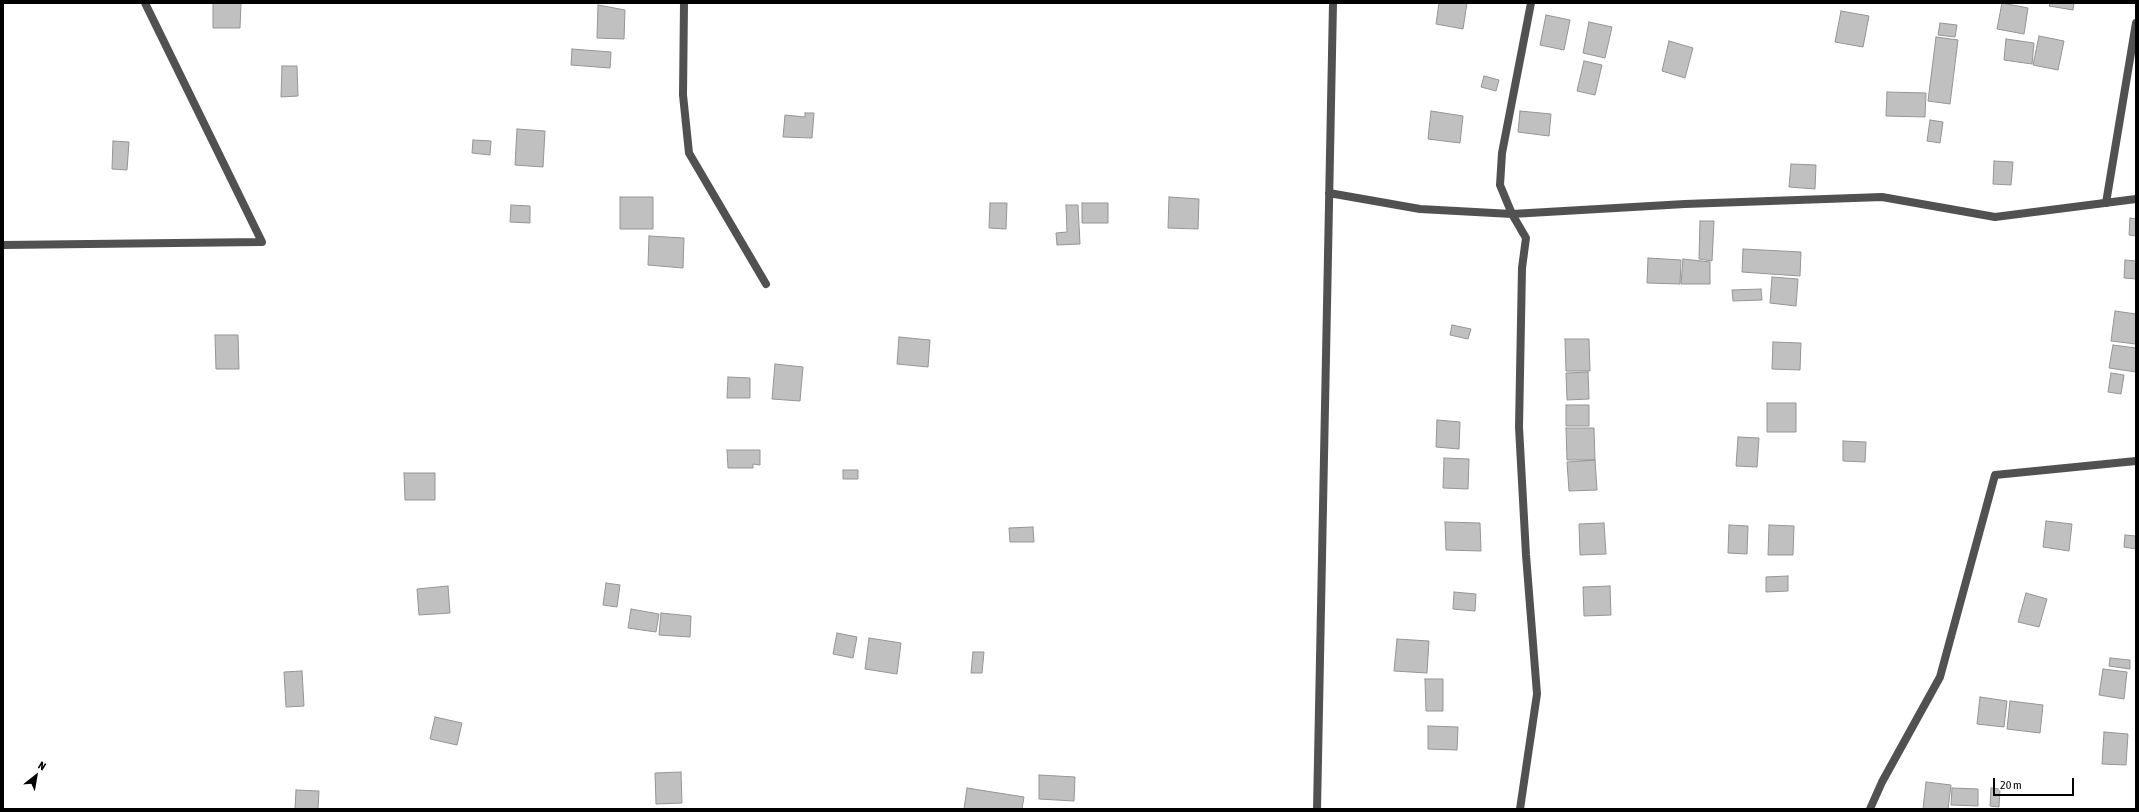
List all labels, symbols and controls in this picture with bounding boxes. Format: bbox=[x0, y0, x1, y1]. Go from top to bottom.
north arrow bbox=[16, 756, 56, 796]
text: N bbox=[36, 759, 48, 773]
scale bar bbox=[1995, 770, 2076, 796]
text: 20 m bbox=[2000, 778, 2022, 792]

